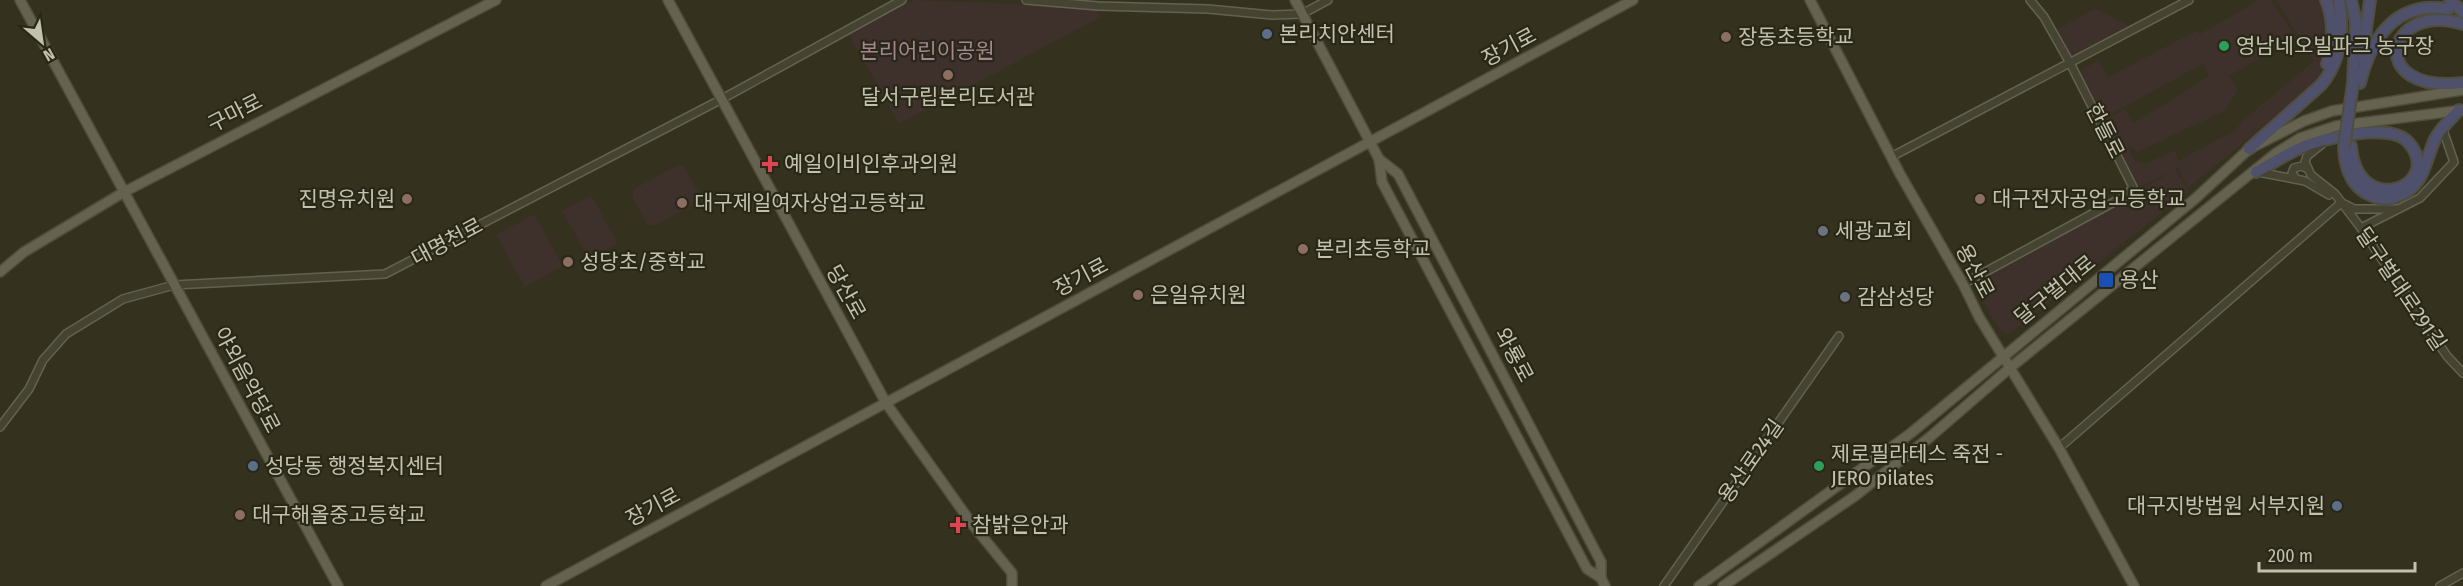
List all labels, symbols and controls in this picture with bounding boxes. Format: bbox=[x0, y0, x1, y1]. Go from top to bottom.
north arrow bbox=[12, 12, 72, 72]
place label: 본리치안센터 bbox=[1279, 21, 1395, 47]
street label: 장기로 bbox=[1477, 22, 1541, 72]
place label: 장동초등학교 bbox=[1738, 24, 1854, 50]
marker: 본리치안센터 bbox=[1260, 27, 1274, 41]
marker: 장동초등학교 bbox=[1719, 30, 1733, 44]
place label: 영남네오빌파크 농구장 bbox=[2236, 33, 2434, 59]
park label: 본리어린이공원 bbox=[859, 38, 995, 64]
marker: 영남네오빌파크 농구장 bbox=[2217, 39, 2231, 53]
text: N bbox=[40, 44, 58, 65]
marker: 달서구립본리도서관 bbox=[941, 68, 955, 82]
place label: 달서구립본리도서관 bbox=[861, 84, 1035, 110]
street label: 구마로 bbox=[203, 88, 267, 138]
street label: 한들로 bbox=[2080, 99, 2130, 163]
place label: 예일이비인후과의원 bbox=[784, 151, 958, 177]
marker: 예일이비인후과의원 bbox=[761, 155, 779, 173]
place label: 진명유치원 bbox=[298, 186, 395, 212]
place label: 대구전자공업고등학교 bbox=[1992, 186, 2185, 212]
place label: 대구제일여자상업고등학교 bbox=[694, 190, 926, 216]
marker: 진명유치원 bbox=[400, 192, 414, 206]
marker: 대구전자공업고등학교 bbox=[1973, 192, 1987, 206]
marker: 대구제일여자상업고등학교 bbox=[675, 196, 689, 210]
street label: 대명천로 bbox=[407, 212, 487, 272]
place label: 세광교회 bbox=[1835, 218, 1912, 244]
street label: 달구벌대로291길 bbox=[2350, 222, 2452, 356]
marker: 세광교회 bbox=[1816, 224, 1830, 238]
place label: 본리초등학교 bbox=[1315, 236, 1431, 262]
street label: 용산로 bbox=[1950, 239, 2000, 303]
marker: 본리초등학교 bbox=[1296, 242, 1310, 256]
place label: 성당초/중학교 bbox=[580, 249, 706, 275]
street label: 달구벌대로 bbox=[2009, 249, 2101, 331]
street label: 장기로 bbox=[1049, 252, 1113, 302]
marker: 성당초/중학교 bbox=[561, 255, 575, 269]
street label: 당산로 bbox=[821, 260, 871, 324]
place label: 용산 bbox=[2120, 267, 2159, 293]
marker: 용산 bbox=[2097, 271, 2115, 289]
place label: 은일유치원 bbox=[1150, 282, 1247, 308]
place label: 감삼성당 bbox=[1857, 284, 1934, 310]
marker: 은일유치원 bbox=[1131, 288, 1145, 302]
marker: 감삼성당 bbox=[1838, 290, 1852, 304]
street label: 야외음악당로 bbox=[208, 323, 286, 437]
street label: 와룡로 bbox=[1489, 323, 1539, 387]
street label: 용산로24길 bbox=[1713, 414, 1789, 508]
place label: 제로필라테스 죽전 - JERO pilates bbox=[1831, 441, 2003, 491]
place label: 성당동 행정복지센터 bbox=[265, 453, 444, 479]
marker: 성당동 행정복지센터 bbox=[246, 459, 260, 473]
marker: 제로필라테스 죽전 - JERO pilates bbox=[1812, 459, 1826, 473]
street label: 장기로 bbox=[621, 482, 685, 532]
place label: 대구지방법원 서부지원 bbox=[2127, 493, 2325, 519]
marker: 대구지방법원 서부지원 bbox=[2330, 499, 2344, 513]
place label: 대구해올중고등학교 bbox=[252, 502, 426, 528]
marker: 대구해올중고등학교 bbox=[233, 508, 247, 522]
place label: 참밝은안과 bbox=[972, 512, 1069, 538]
marker: 참밝은안과 bbox=[949, 516, 967, 534]
scale bar bbox=[2259, 535, 2415, 573]
text: 200 m bbox=[2268, 545, 2313, 567]

